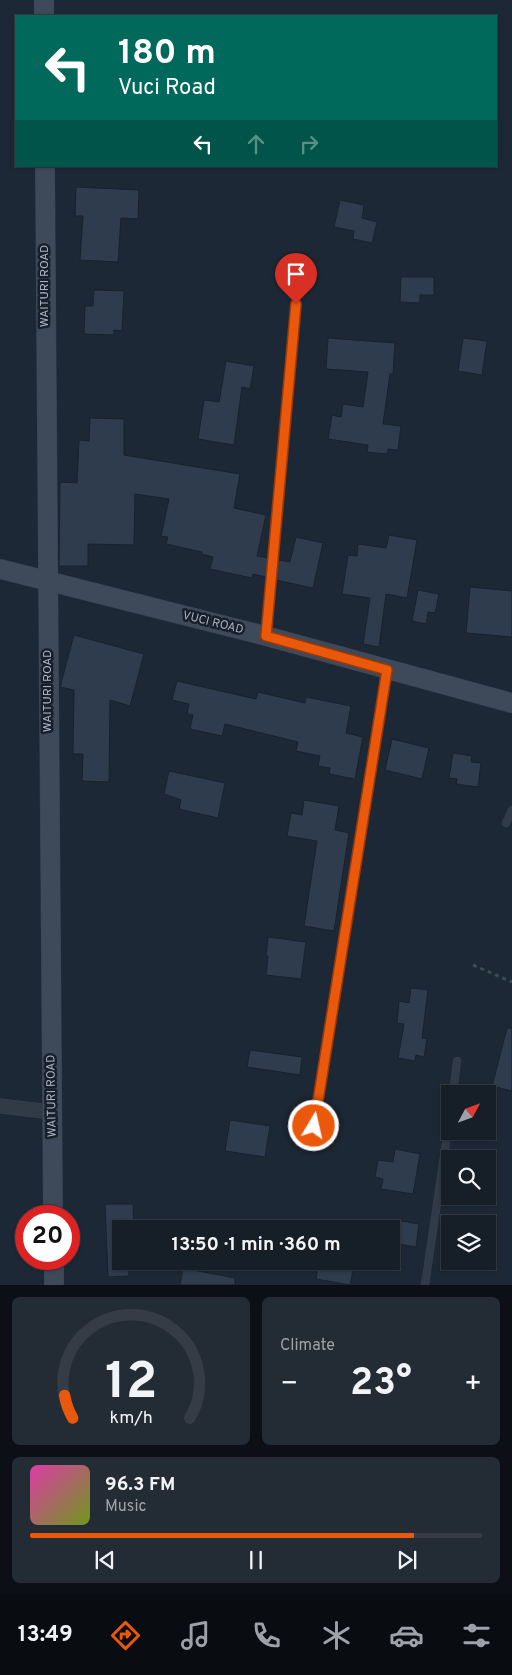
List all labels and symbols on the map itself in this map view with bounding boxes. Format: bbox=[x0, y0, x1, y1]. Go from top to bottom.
street label: WAITURI ROAD bbox=[37, 245, 53, 327]
pin bbox=[275, 253, 317, 304]
street label: VUCI ROAD bbox=[181, 608, 245, 638]
street label: WAITURI ROAD bbox=[40, 650, 56, 732]
street label: WAITURI ROAD bbox=[43, 1055, 61, 1137]
north arrow bbox=[441, 1085, 496, 1140]
position arrow bbox=[287, 1099, 339, 1151]
speed limit sign: 20 bbox=[15, 1205, 80, 1270]

